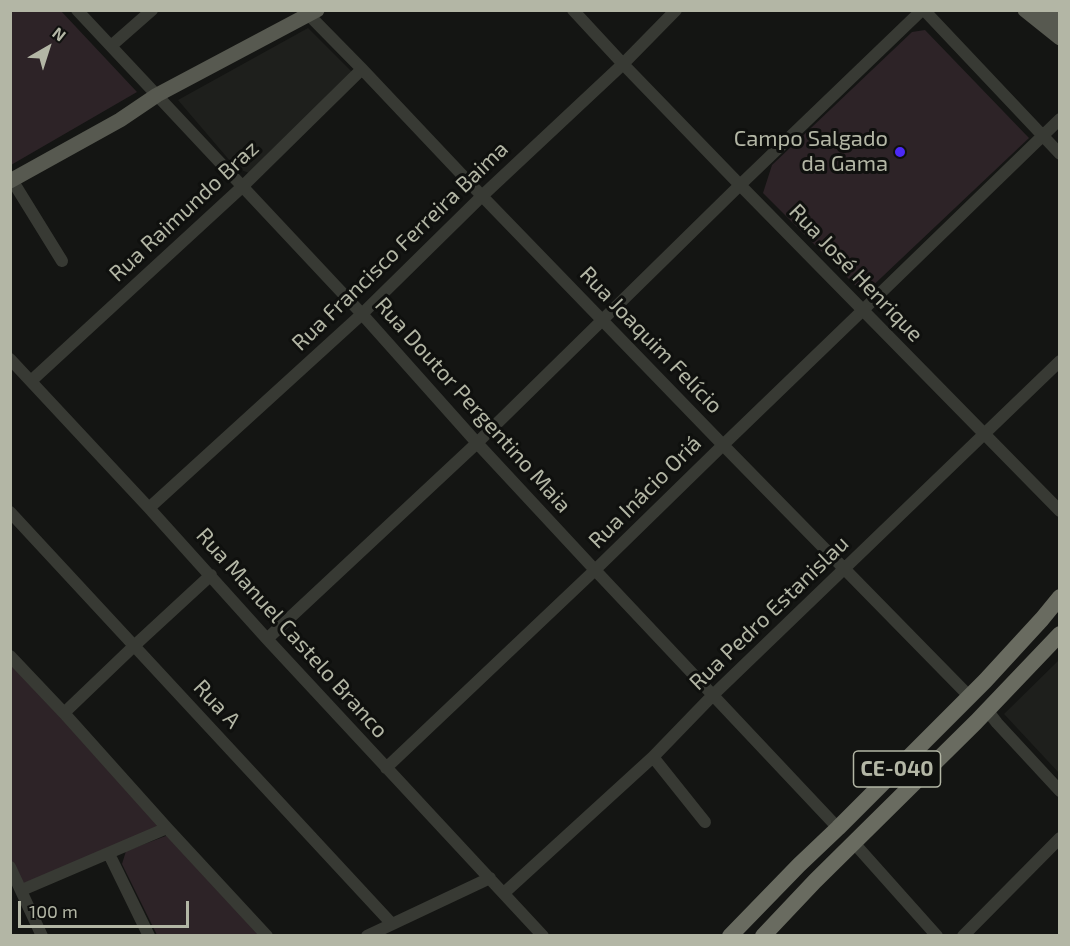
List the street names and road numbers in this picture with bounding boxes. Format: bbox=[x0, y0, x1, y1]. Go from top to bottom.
street label: Rua Raimundo Braz bbox=[104, 135, 264, 287]
street label: Rua Francisco Ferreira Baima bbox=[287, 136, 513, 356]
street label: Rua José Henrique bbox=[783, 199, 929, 347]
street label: Rua Joaquim Felício bbox=[574, 261, 728, 419]
street label: Rua Doutor Pergentino Maia bbox=[369, 292, 577, 518]
street label: Rua Inácio Oriá bbox=[583, 430, 707, 554]
street label: Rua Manuel Castelo Branco bbox=[191, 523, 393, 743]
street label: Rua Pedro Estanislau bbox=[684, 530, 854, 696]
street label: Rua A bbox=[188, 674, 246, 734]
road number: CE-040 bbox=[854, 751, 940, 787]

